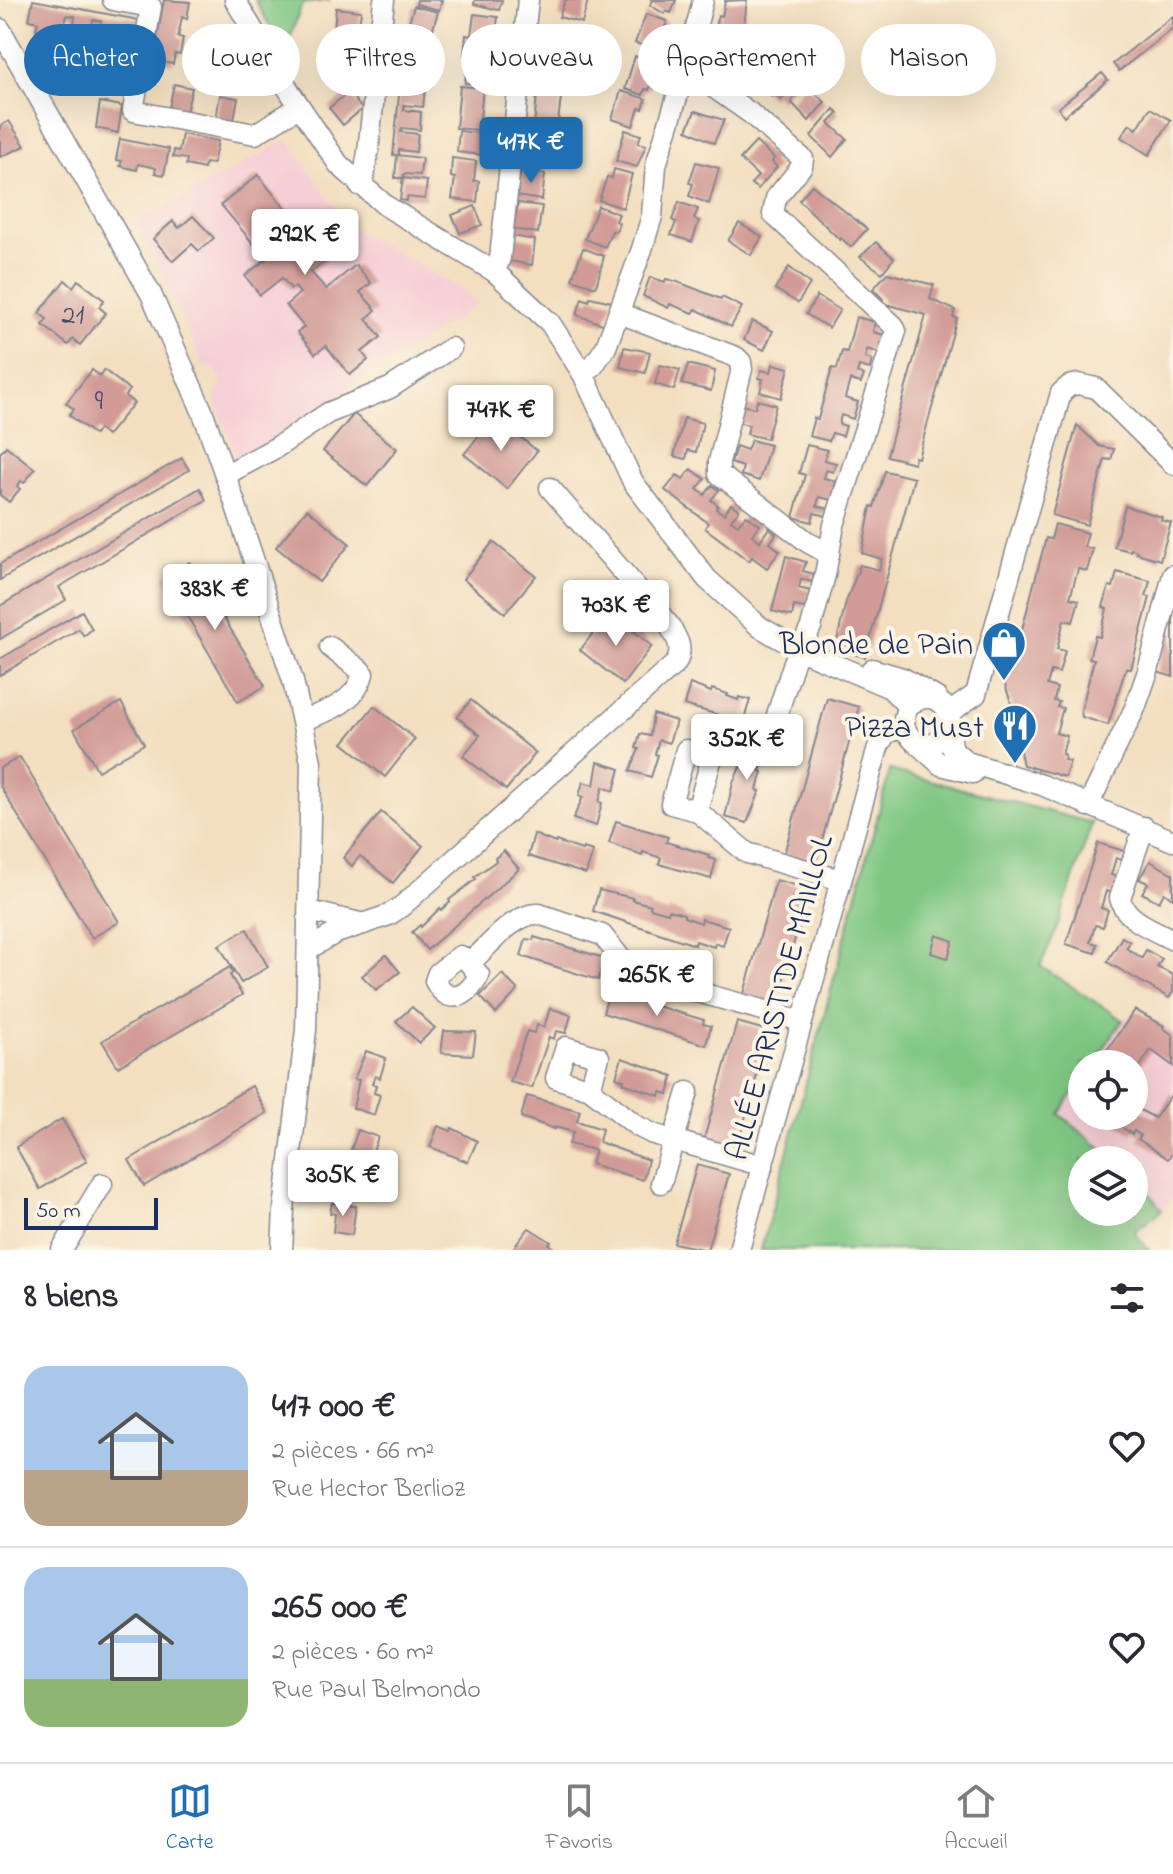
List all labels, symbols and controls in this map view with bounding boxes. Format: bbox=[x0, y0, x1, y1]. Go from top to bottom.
chip: Acheter bbox=[24, 24, 166, 96]
chip: Louer bbox=[182, 24, 300, 96]
chip: Filtres bbox=[316, 24, 445, 96]
chip: Nouveau bbox=[461, 24, 622, 96]
chip: Appartement bbox=[638, 24, 845, 96]
chip: Maison bbox=[861, 24, 996, 96]
pin: 417K € bbox=[466, 117, 596, 185]
text: 417K € bbox=[498, 124, 564, 162]
pin: 292K € bbox=[240, 209, 370, 277]
text: 292K € bbox=[270, 216, 340, 254]
house number: 21 bbox=[62, 296, 85, 337]
house number: 9 bbox=[95, 382, 104, 423]
pin: 747K € bbox=[436, 385, 566, 453]
text: 747K € bbox=[466, 392, 536, 430]
pin: 383K € bbox=[150, 564, 280, 632]
text: 383K € bbox=[181, 571, 249, 609]
pin: 703K € bbox=[551, 580, 681, 648]
text: 703K € bbox=[581, 587, 651, 625]
shop icon: Blonde de Pain bbox=[980, 619, 1028, 682]
place label: Blonde de Pain bbox=[779, 623, 973, 670]
restaurant icon: Pizza Must bbox=[991, 702, 1039, 765]
place label: Pizza Must bbox=[845, 706, 984, 753]
pin: 352K € bbox=[682, 714, 812, 782]
text: 352K € bbox=[709, 721, 785, 759]
street label: ALLÉE ARISTIDE MAILLOL bbox=[715, 830, 848, 1166]
pin: 265K € bbox=[592, 950, 722, 1018]
text: 265K € bbox=[619, 957, 695, 995]
map controls bbox=[1068, 1050, 1148, 1226]
button: locate bbox=[1068, 1050, 1148, 1130]
button: layers bbox=[1068, 1146, 1148, 1226]
pin: 305K € bbox=[278, 1150, 408, 1218]
text: 305K € bbox=[306, 1157, 380, 1195]
scale bar bbox=[24, 1194, 158, 1230]
text: 50 m bbox=[36, 1196, 81, 1228]
text: 8 biens bbox=[24, 1273, 119, 1323]
icon: filters bbox=[1105, 1276, 1149, 1320]
text: 417 000 € bbox=[272, 1383, 396, 1433]
icon: home bbox=[88, 1398, 184, 1494]
icon: heart bbox=[1105, 1424, 1149, 1468]
text: 2 pièces · 66 m² bbox=[272, 1433, 434, 1471]
text: Rue Hector Berlioz bbox=[272, 1471, 465, 1509]
text: 265 000 € bbox=[272, 1584, 408, 1634]
icon: home bbox=[88, 1599, 184, 1695]
icon: heart bbox=[1105, 1625, 1149, 1669]
text: 2 pièces · 60 m² bbox=[272, 1634, 434, 1672]
text: Rue Paul Belmondo bbox=[272, 1672, 481, 1710]
tab: Carte bbox=[166, 1779, 214, 1859]
tab: Favoris bbox=[545, 1779, 613, 1859]
tab: Accueil bbox=[944, 1779, 1007, 1859]

